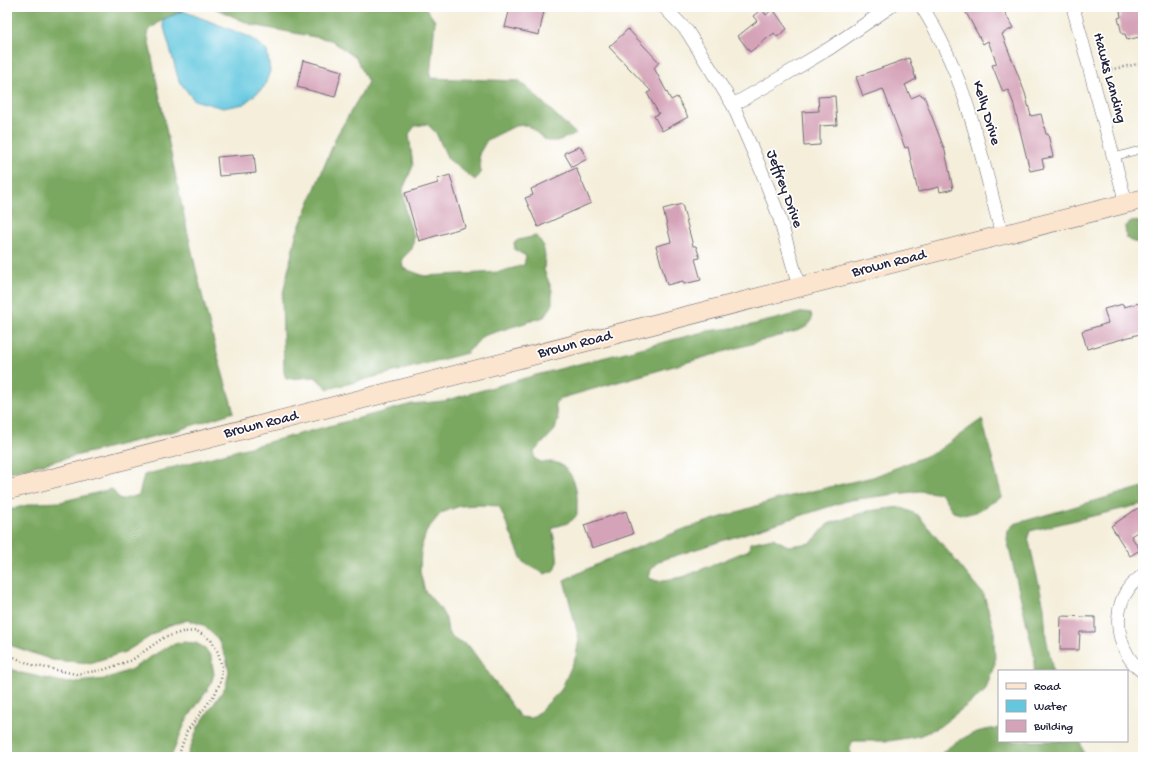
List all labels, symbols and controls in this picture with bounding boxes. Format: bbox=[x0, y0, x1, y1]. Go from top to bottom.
street label: Hawks Landing bbox=[1088, 31, 1130, 125]
street label: Kelly Drive bbox=[968, 79, 1004, 148]
street label: Jeffrey Drive bbox=[762, 148, 806, 231]
street label: Brown Road bbox=[849, 246, 929, 282]
street label: Brown Road bbox=[535, 327, 615, 363]
street label: Brown Road bbox=[221, 407, 301, 443]
legend bbox=[998, 670, 1128, 742]
text: Road bbox=[1034, 681, 1061, 695]
text: Water bbox=[1034, 701, 1068, 715]
text: Building bbox=[1033, 721, 1073, 735]

